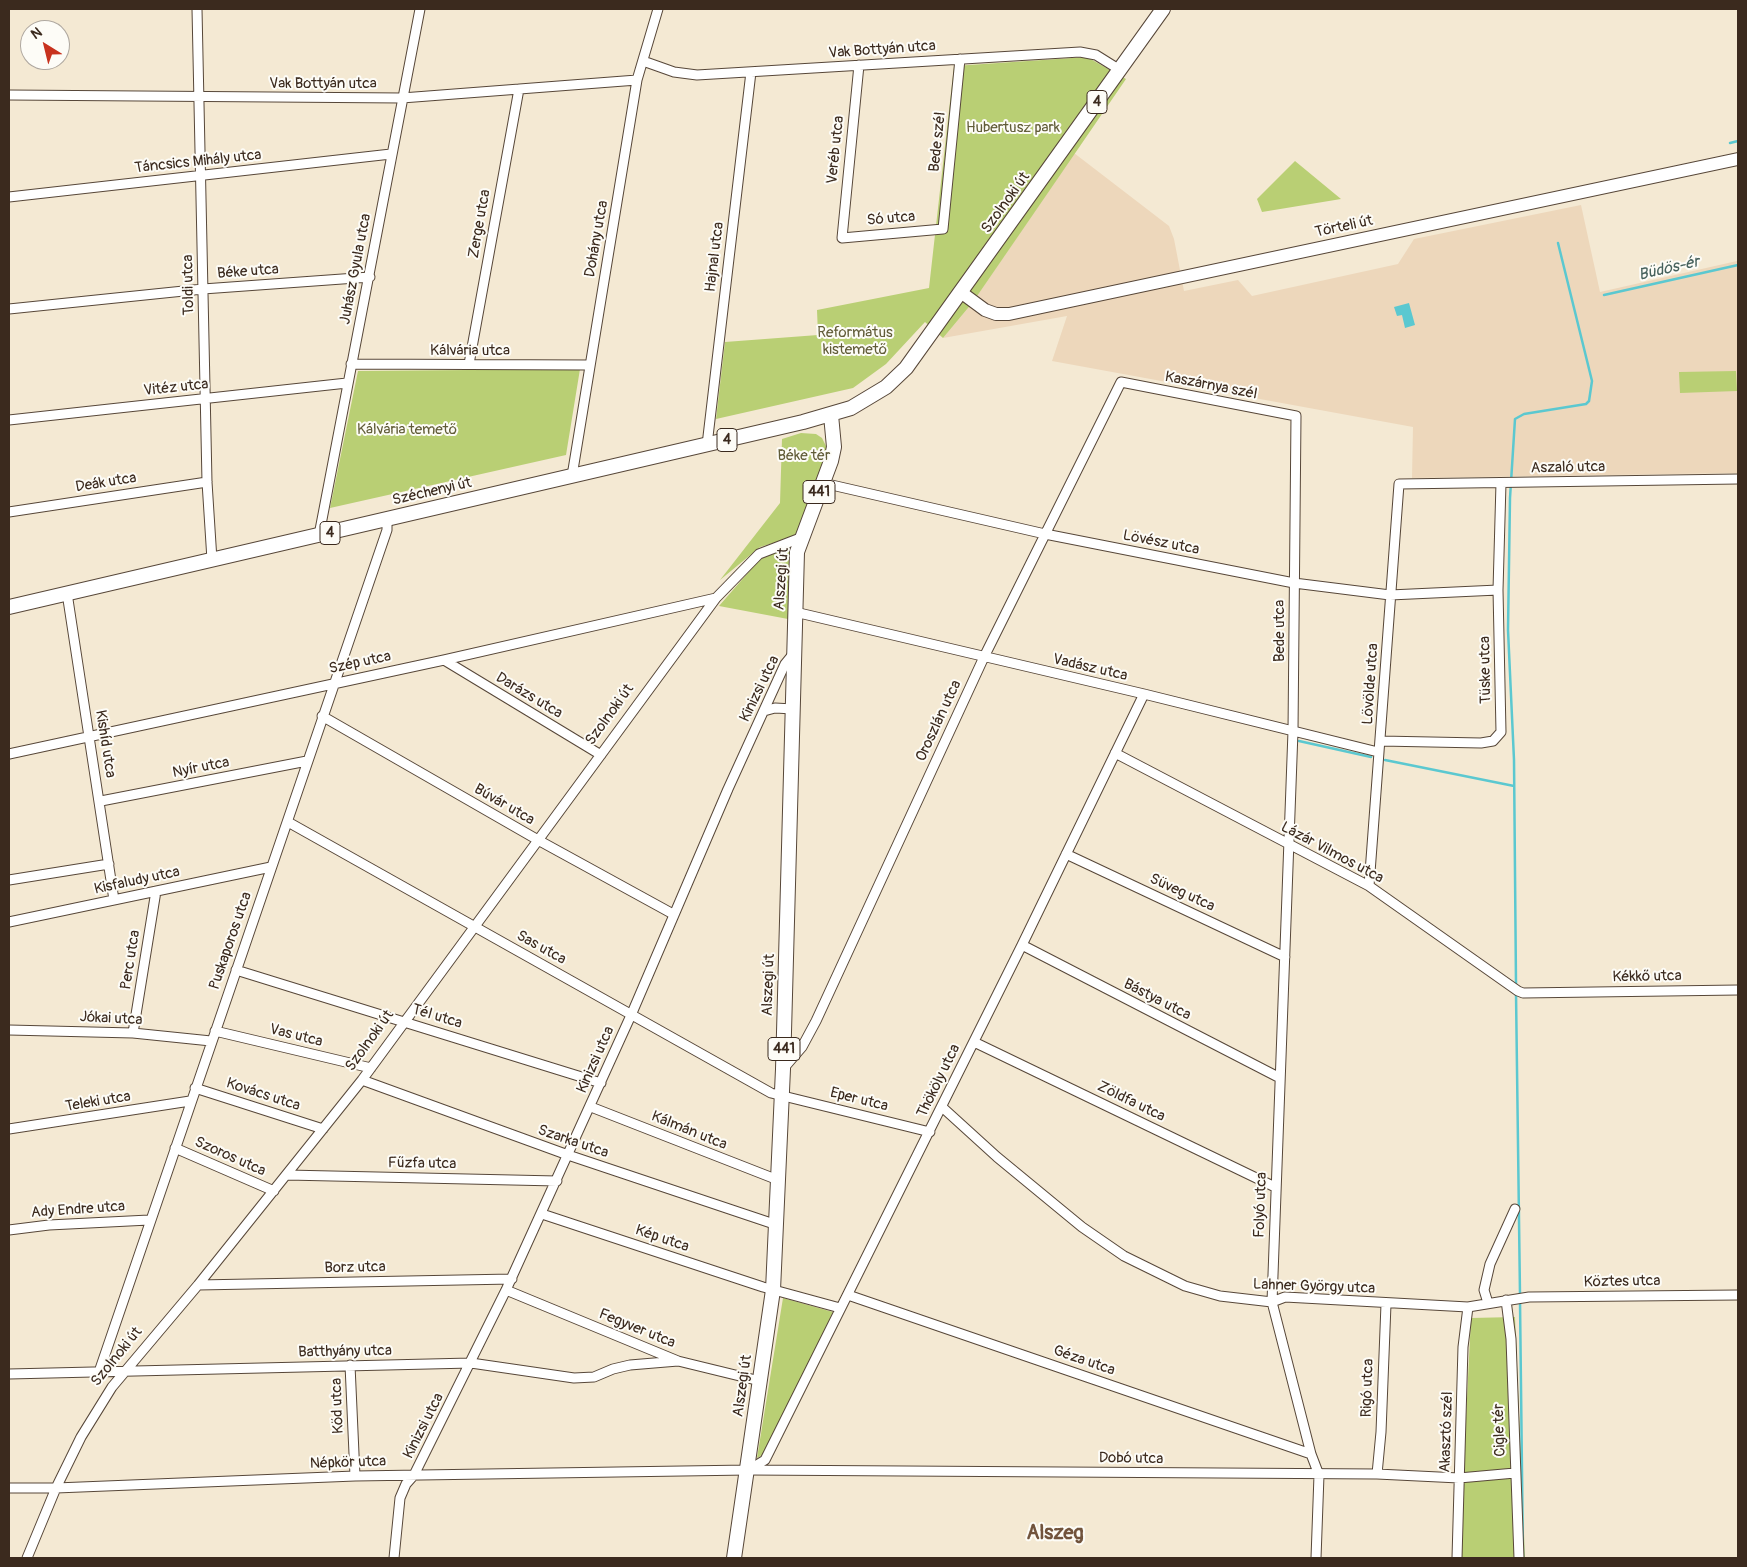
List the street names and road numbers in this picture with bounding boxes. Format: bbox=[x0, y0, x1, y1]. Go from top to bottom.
street label: Vak Bottyán utca bbox=[828, 37, 936, 63]
street label: Vak Bottyán utca bbox=[269, 75, 377, 93]
road number: 4 bbox=[1087, 90, 1107, 114]
street label: Bede szél bbox=[926, 111, 950, 173]
street label: Veréb utca bbox=[823, 115, 849, 185]
street label: Táncsics Mihály utca bbox=[134, 146, 262, 178]
street label: Szolnoki út bbox=[978, 169, 1034, 237]
street label: Zerge utca bbox=[465, 188, 495, 260]
street label: Dohány utca bbox=[581, 199, 613, 279]
street label: Só utca bbox=[866, 208, 916, 230]
street label: Juhász Gyula utca bbox=[336, 212, 376, 326]
street label: Törteli út bbox=[1313, 212, 1375, 242]
street label: Hajnal utca bbox=[702, 221, 728, 293]
street label: Toldi utca bbox=[179, 254, 199, 316]
street label: Béke utca bbox=[217, 261, 279, 283]
street label: Kálvária utca bbox=[430, 342, 510, 360]
street label: Kaszárnya szél bbox=[1163, 368, 1259, 404]
street label: Vitéz utca bbox=[143, 376, 209, 400]
road number: 4 bbox=[717, 428, 737, 452]
street label: Aszaló utca bbox=[1531, 458, 1605, 478]
street label: Deák utca bbox=[74, 469, 138, 497]
street label: Széchenyi út bbox=[391, 474, 473, 510]
road number: 441 bbox=[803, 481, 835, 504]
road number: 4 bbox=[320, 522, 340, 544]
street label: Lövész utca bbox=[1121, 527, 1201, 559]
street label: Alszegi út bbox=[771, 547, 793, 611]
street label: Bede utca bbox=[1271, 600, 1289, 662]
street label: Tüske utca bbox=[1476, 636, 1496, 704]
street label: Lövölde utca bbox=[1359, 643, 1383, 725]
street label: Szép utca bbox=[327, 648, 393, 678]
street label: Vadász utca bbox=[1051, 651, 1129, 685]
street label: Kinizsi utca bbox=[736, 653, 784, 725]
street label: Darázs utca bbox=[492, 669, 566, 723]
street label: Oroszlán utca bbox=[912, 677, 966, 765]
street label: Szolnoki út bbox=[582, 681, 638, 749]
street label: Kishíd utca bbox=[91, 709, 119, 779]
street label: Nyír utca bbox=[171, 754, 231, 782]
street label: Búvár utca bbox=[471, 781, 537, 829]
street label: Lázár Vilmos utca bbox=[1278, 818, 1386, 888]
street label: Kisfaludy utca bbox=[92, 863, 182, 899]
street label: Süveg utca bbox=[1147, 870, 1217, 916]
street label: Puskaporos utca bbox=[206, 890, 256, 992]
street label: Sas utca bbox=[513, 927, 569, 969]
street label: Perc utca bbox=[117, 929, 145, 991]
street label: Alszegi út bbox=[759, 953, 779, 1017]
street label: Kékkő utca bbox=[1612, 967, 1682, 987]
street label: Bástya utca bbox=[1120, 975, 1194, 1025]
street label: Tél utca bbox=[410, 1001, 464, 1033]
street label: Szolnoki út bbox=[342, 1007, 398, 1075]
street label: Jókai utca bbox=[79, 1008, 143, 1030]
street label: Vas utca bbox=[268, 1021, 324, 1051]
street label: Kinizsi utca bbox=[573, 1024, 619, 1096]
road number: 441 bbox=[768, 1038, 800, 1060]
street label: Thököly utca bbox=[913, 1041, 965, 1121]
street label: Kovács utca bbox=[224, 1075, 302, 1115]
street label: Zöldfa utca bbox=[1094, 1078, 1168, 1126]
street label: Eper utca bbox=[828, 1084, 890, 1116]
street label: Teleki utca bbox=[64, 1088, 132, 1116]
street label: Kálmán utca bbox=[649, 1108, 729, 1154]
street label: Szarka utca bbox=[535, 1122, 611, 1162]
street label: Szoros utca bbox=[192, 1133, 268, 1181]
street label: Fűzfa utca bbox=[388, 1154, 456, 1174]
street label: Folyó utca bbox=[1251, 1172, 1271, 1238]
street label: Ady Endre utca bbox=[30, 1198, 126, 1222]
street label: Kép utca bbox=[633, 1221, 691, 1257]
street label: Borz utca bbox=[324, 1258, 386, 1278]
street label: Köztes utca bbox=[1584, 1272, 1660, 1292]
street label: Lahner György utca bbox=[1253, 1276, 1375, 1298]
street label: Fegyver utca bbox=[596, 1306, 678, 1352]
street label: Szolnoki út bbox=[88, 1324, 146, 1390]
street label: Batthyány utca bbox=[298, 1342, 392, 1362]
street label: Géza utca bbox=[1051, 1342, 1117, 1380]
street label: Alszegi út bbox=[730, 1354, 756, 1418]
street label: Rigó utca bbox=[1358, 1358, 1378, 1418]
street label: Köd utca bbox=[328, 1378, 348, 1434]
street label: Kinizsi utca bbox=[400, 1390, 448, 1462]
street label: Akasztó szél bbox=[1437, 1391, 1457, 1473]
street label: Cigle tér bbox=[1490, 1403, 1510, 1457]
street label: Dobó utca bbox=[1099, 1449, 1163, 1469]
street label: Népkör utca bbox=[309, 1453, 387, 1473]

